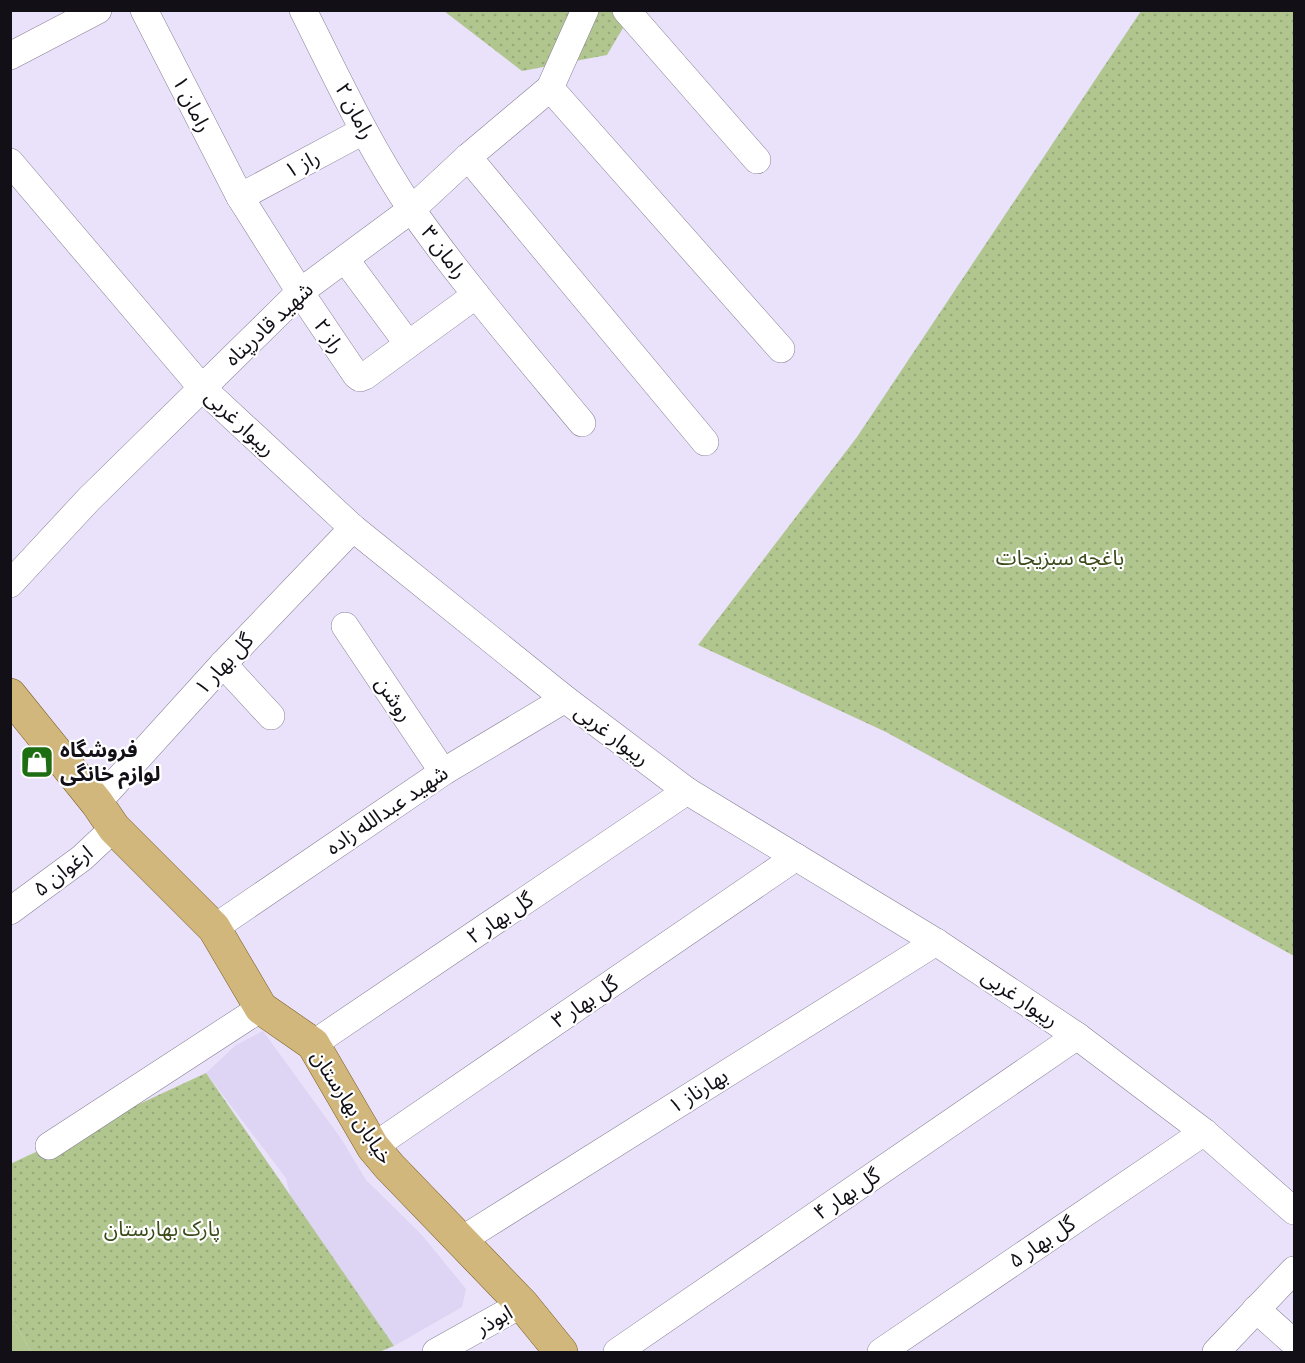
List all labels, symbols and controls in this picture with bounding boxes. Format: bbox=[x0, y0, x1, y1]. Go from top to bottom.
street label: رامان ۱ bbox=[167, 71, 218, 137]
street label: رامان ۲ bbox=[329, 78, 381, 144]
street label: راز ۱ bbox=[279, 143, 324, 184]
street label: رامان ۳ bbox=[416, 220, 473, 284]
street label: شهید قادرپناه bbox=[219, 276, 319, 372]
street label: راز ۲ bbox=[308, 313, 351, 358]
street label: ریبوار غربی bbox=[199, 383, 281, 462]
park label: باغچه سبزیجات bbox=[996, 544, 1124, 571]
street label: گل بهار ۱ bbox=[188, 627, 259, 700]
street label: روشن bbox=[370, 671, 419, 727]
street label: ریبوار غربی bbox=[569, 698, 655, 772]
place label: فروشگاه لوازم خانگی bbox=[60, 736, 161, 790]
shop icon: فروشگاه لوازم خانگی bbox=[19, 744, 55, 780]
street label: شهید عبدالله زاده bbox=[320, 759, 453, 860]
street label: ارغوان ۵ bbox=[27, 839, 98, 902]
street label: گل بهار ۲ bbox=[461, 885, 539, 950]
street label: ریبوار غربی bbox=[977, 962, 1064, 1033]
street label: گل بهار ۳ bbox=[546, 969, 624, 1034]
street label: خیابان بهارستان bbox=[305, 1044, 399, 1169]
street label: بهارناز ۱ bbox=[663, 1062, 733, 1119]
street label: گل بهار ۴ bbox=[808, 1161, 886, 1226]
street label: گل بهار ۵ bbox=[1003, 1209, 1081, 1274]
park label: پارک بهارستان bbox=[104, 1215, 220, 1242]
street label: ابوذر bbox=[470, 1298, 517, 1341]

